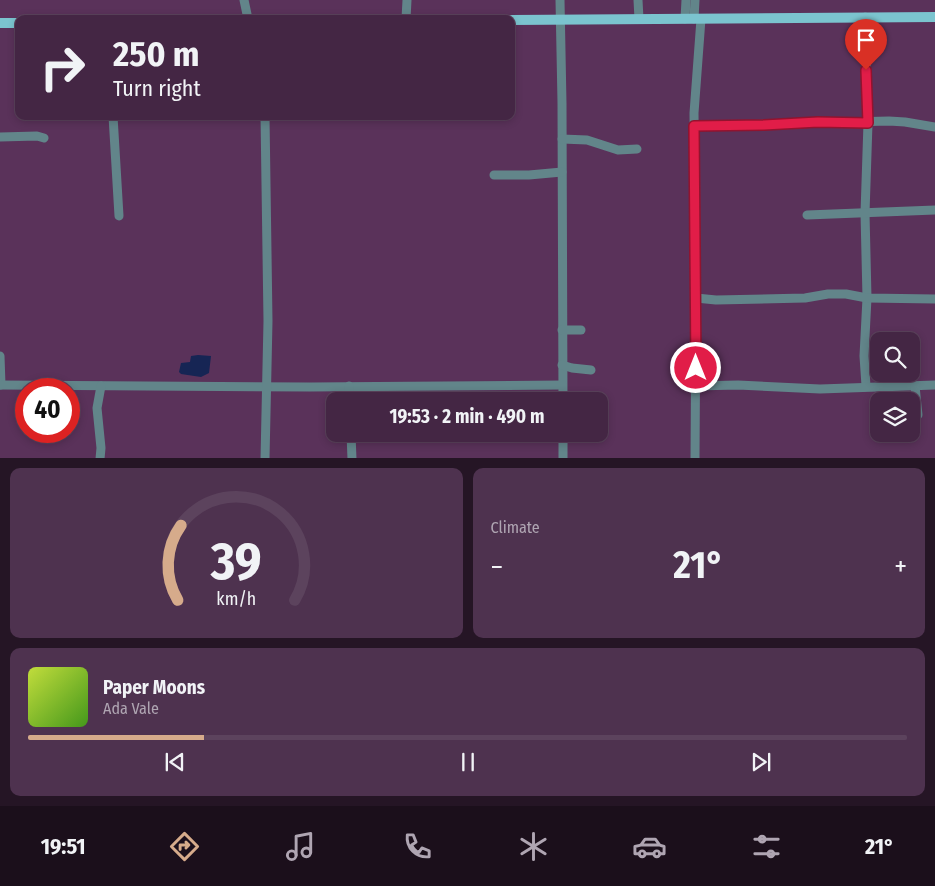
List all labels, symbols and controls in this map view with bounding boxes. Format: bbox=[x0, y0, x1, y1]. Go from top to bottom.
pin bbox=[845, 19, 887, 70]
icon: arrive bbox=[852, 26, 880, 54]
text: 250 m bbox=[113, 33, 200, 75]
icon: right bbox=[30, 35, 95, 100]
text: Turn right bbox=[113, 75, 201, 102]
map controls bbox=[870, 332, 920, 442]
button: search bbox=[870, 332, 920, 382]
position arrow bbox=[669, 341, 721, 393]
speed limit sign: 40 bbox=[15, 378, 80, 443]
button: layers bbox=[870, 392, 920, 442]
text: 19:53 · 2 min · 490 m bbox=[389, 405, 545, 428]
text: Climate bbox=[491, 518, 540, 537]
text: 39 bbox=[210, 530, 262, 593]
text: 21° bbox=[673, 542, 724, 588]
text: − bbox=[491, 550, 503, 583]
text: + bbox=[894, 550, 907, 583]
text: km/h bbox=[216, 588, 256, 610]
text: Paper Moons bbox=[103, 676, 205, 699]
text: Ada Vale bbox=[103, 699, 159, 718]
icon: previous bbox=[161, 748, 189, 776]
icon: pause bbox=[454, 748, 482, 776]
icon: next bbox=[747, 748, 775, 776]
icon: directions bbox=[167, 829, 202, 864]
icon: music bbox=[283, 829, 318, 864]
icon: phone bbox=[400, 829, 435, 864]
icon: climate bbox=[516, 829, 551, 864]
icon: car bbox=[632, 829, 667, 864]
icon: filters bbox=[749, 829, 784, 864]
text: 19:51 bbox=[41, 833, 86, 860]
text: 21° bbox=[865, 833, 894, 860]

